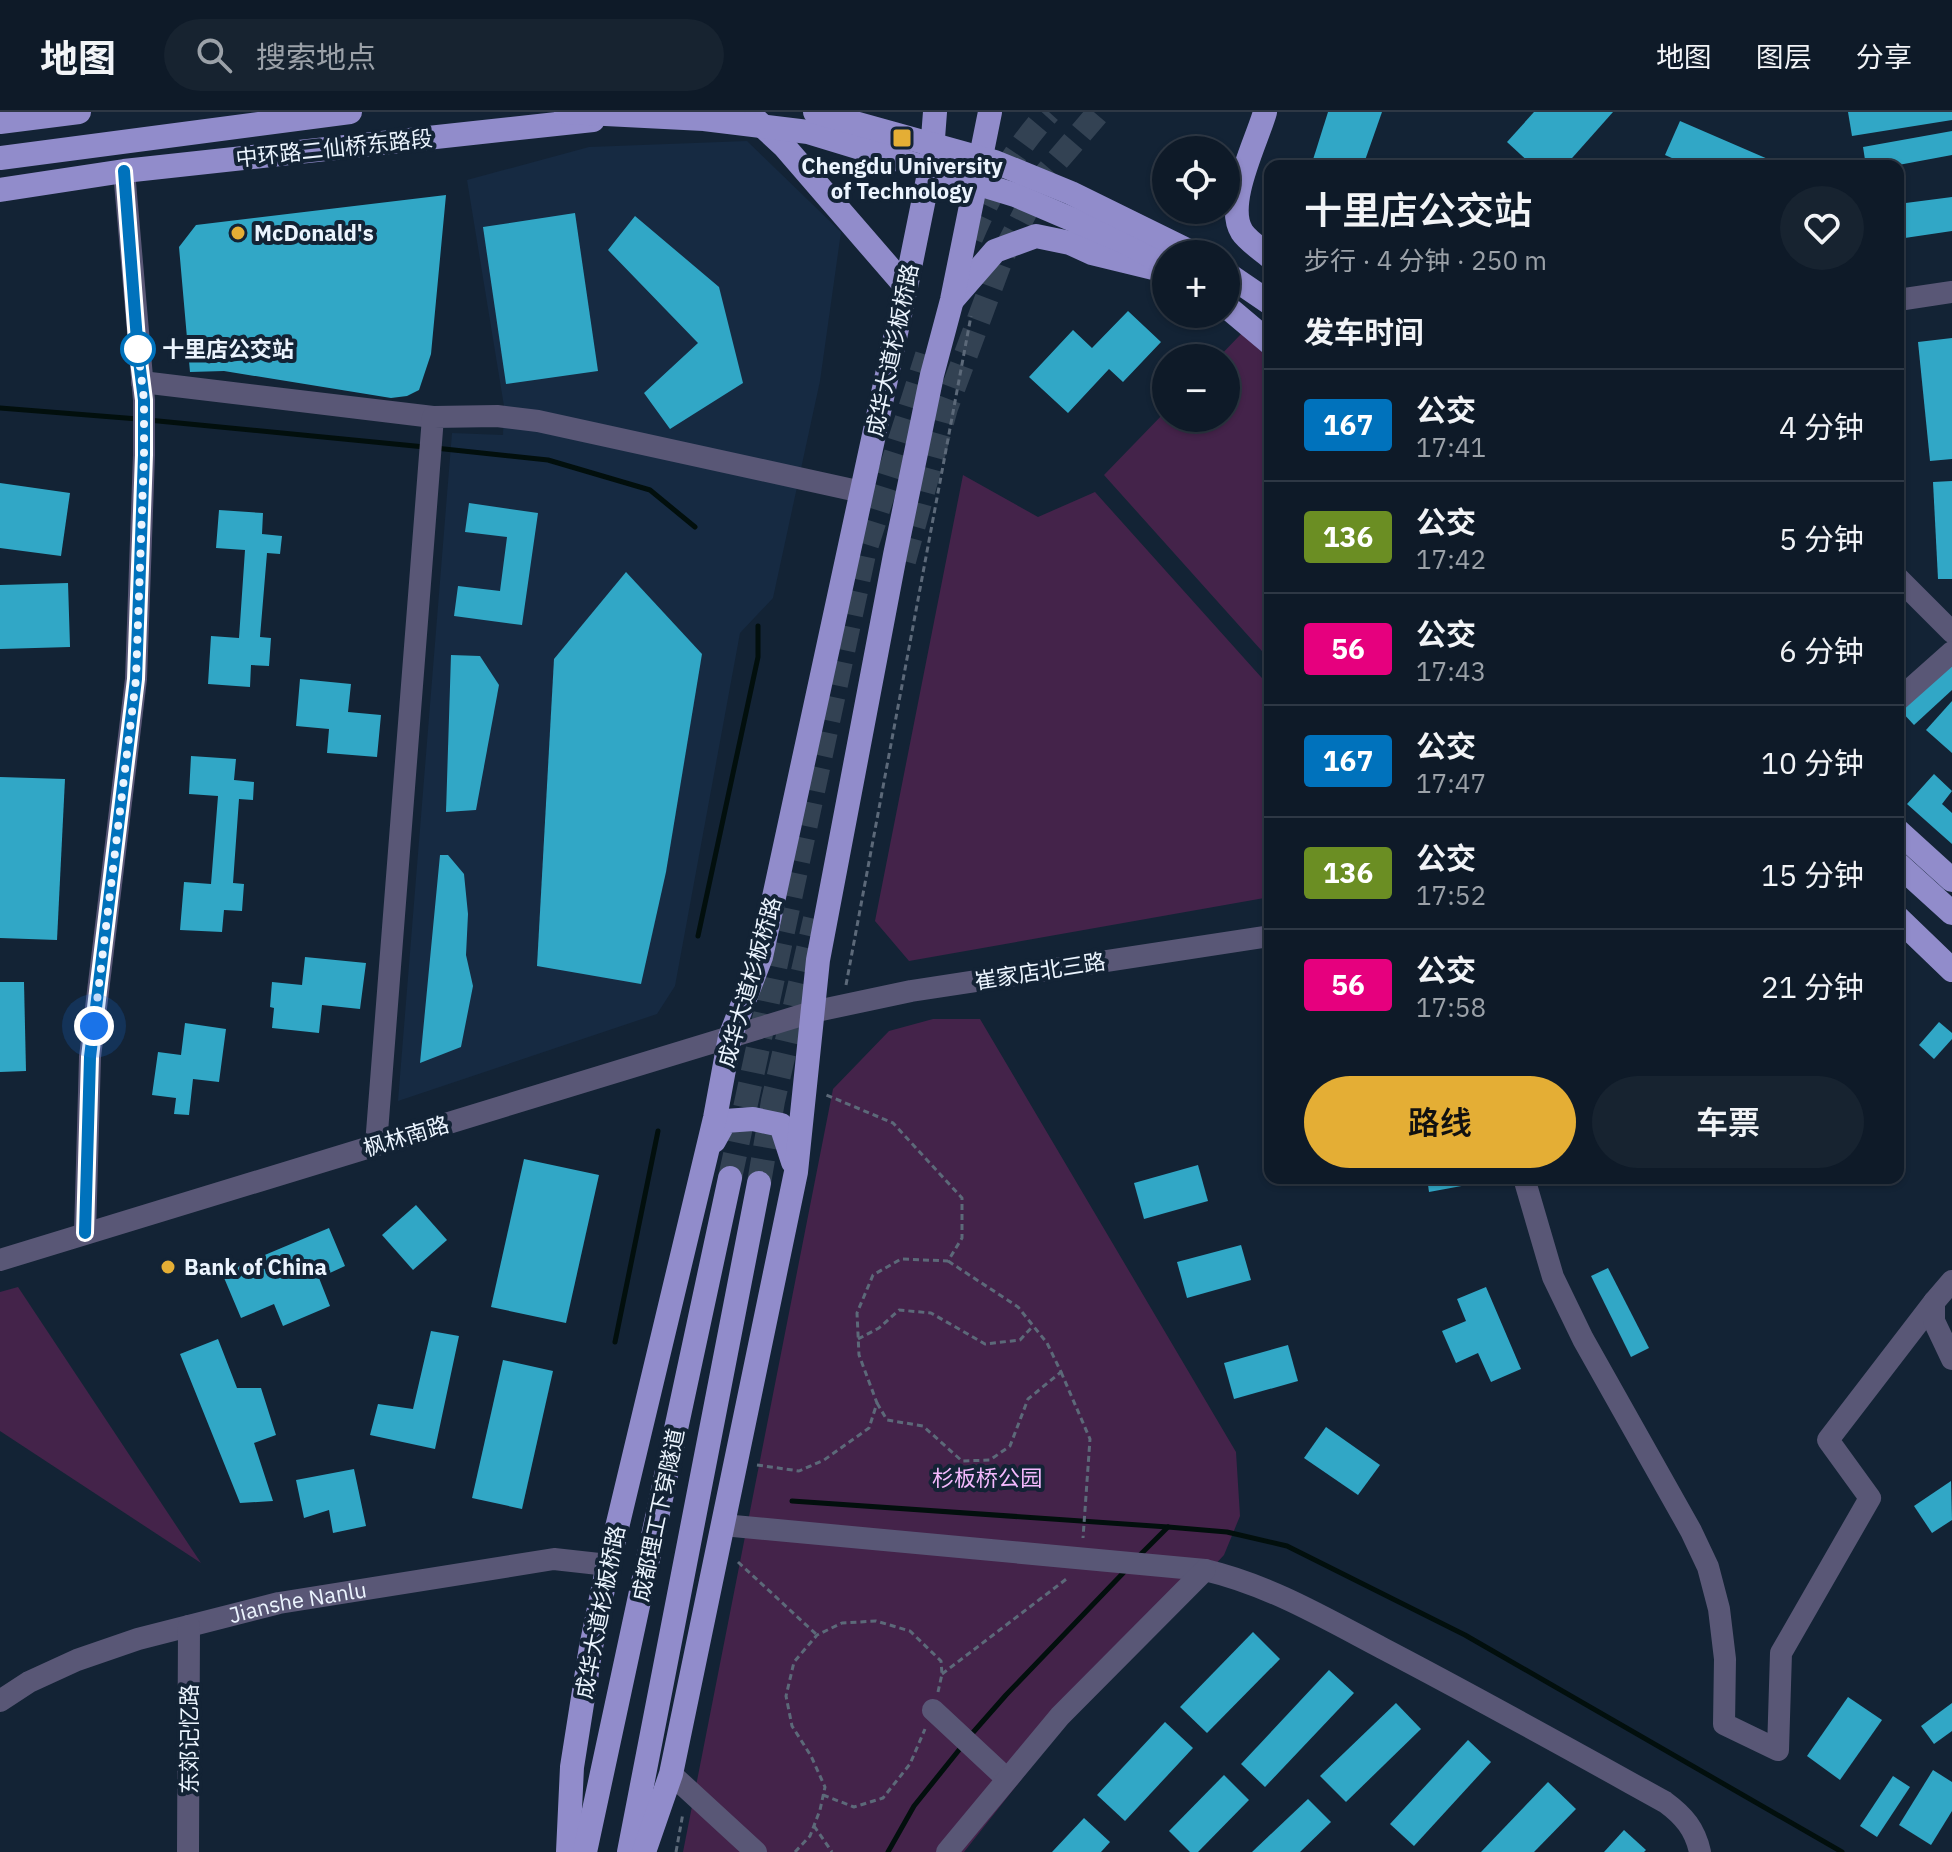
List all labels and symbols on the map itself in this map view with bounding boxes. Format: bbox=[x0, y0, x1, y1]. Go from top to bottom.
street label: 中环路二仙桥东路段 bbox=[234, 123, 434, 172]
marker: Chengdu University of Technology bbox=[891, 127, 913, 149]
place label: Chengdu University of Technology bbox=[801, 151, 1003, 205]
place label: McDonald's bbox=[254, 218, 374, 247]
marker: McDonald's bbox=[229, 224, 247, 242]
street label: 成华大道杉板桥路 bbox=[859, 261, 924, 439]
marker: 十里店公交站 bbox=[121, 332, 155, 366]
place label: 十里店公交站 bbox=[162, 334, 294, 363]
street label: 成华大道杉板桥路 bbox=[710, 893, 787, 1070]
street label: 崔家店北三路 bbox=[972, 946, 1107, 995]
your location bbox=[74, 1006, 114, 1046]
street label: 枫林南路 bbox=[360, 1109, 452, 1162]
place label: Bank of China bbox=[184, 1252, 327, 1281]
marker: Bank of China bbox=[159, 1258, 177, 1276]
street label: 成都理工下穿隧道 bbox=[625, 1426, 690, 1604]
park label: 杉板桥公园 bbox=[932, 1463, 1042, 1492]
street label: 成华大道杉板桥路 bbox=[568, 1523, 631, 1701]
street label: Jianshe Nanlu bbox=[225, 1574, 368, 1629]
street label: 东郊记忆路 bbox=[174, 1684, 203, 1794]

